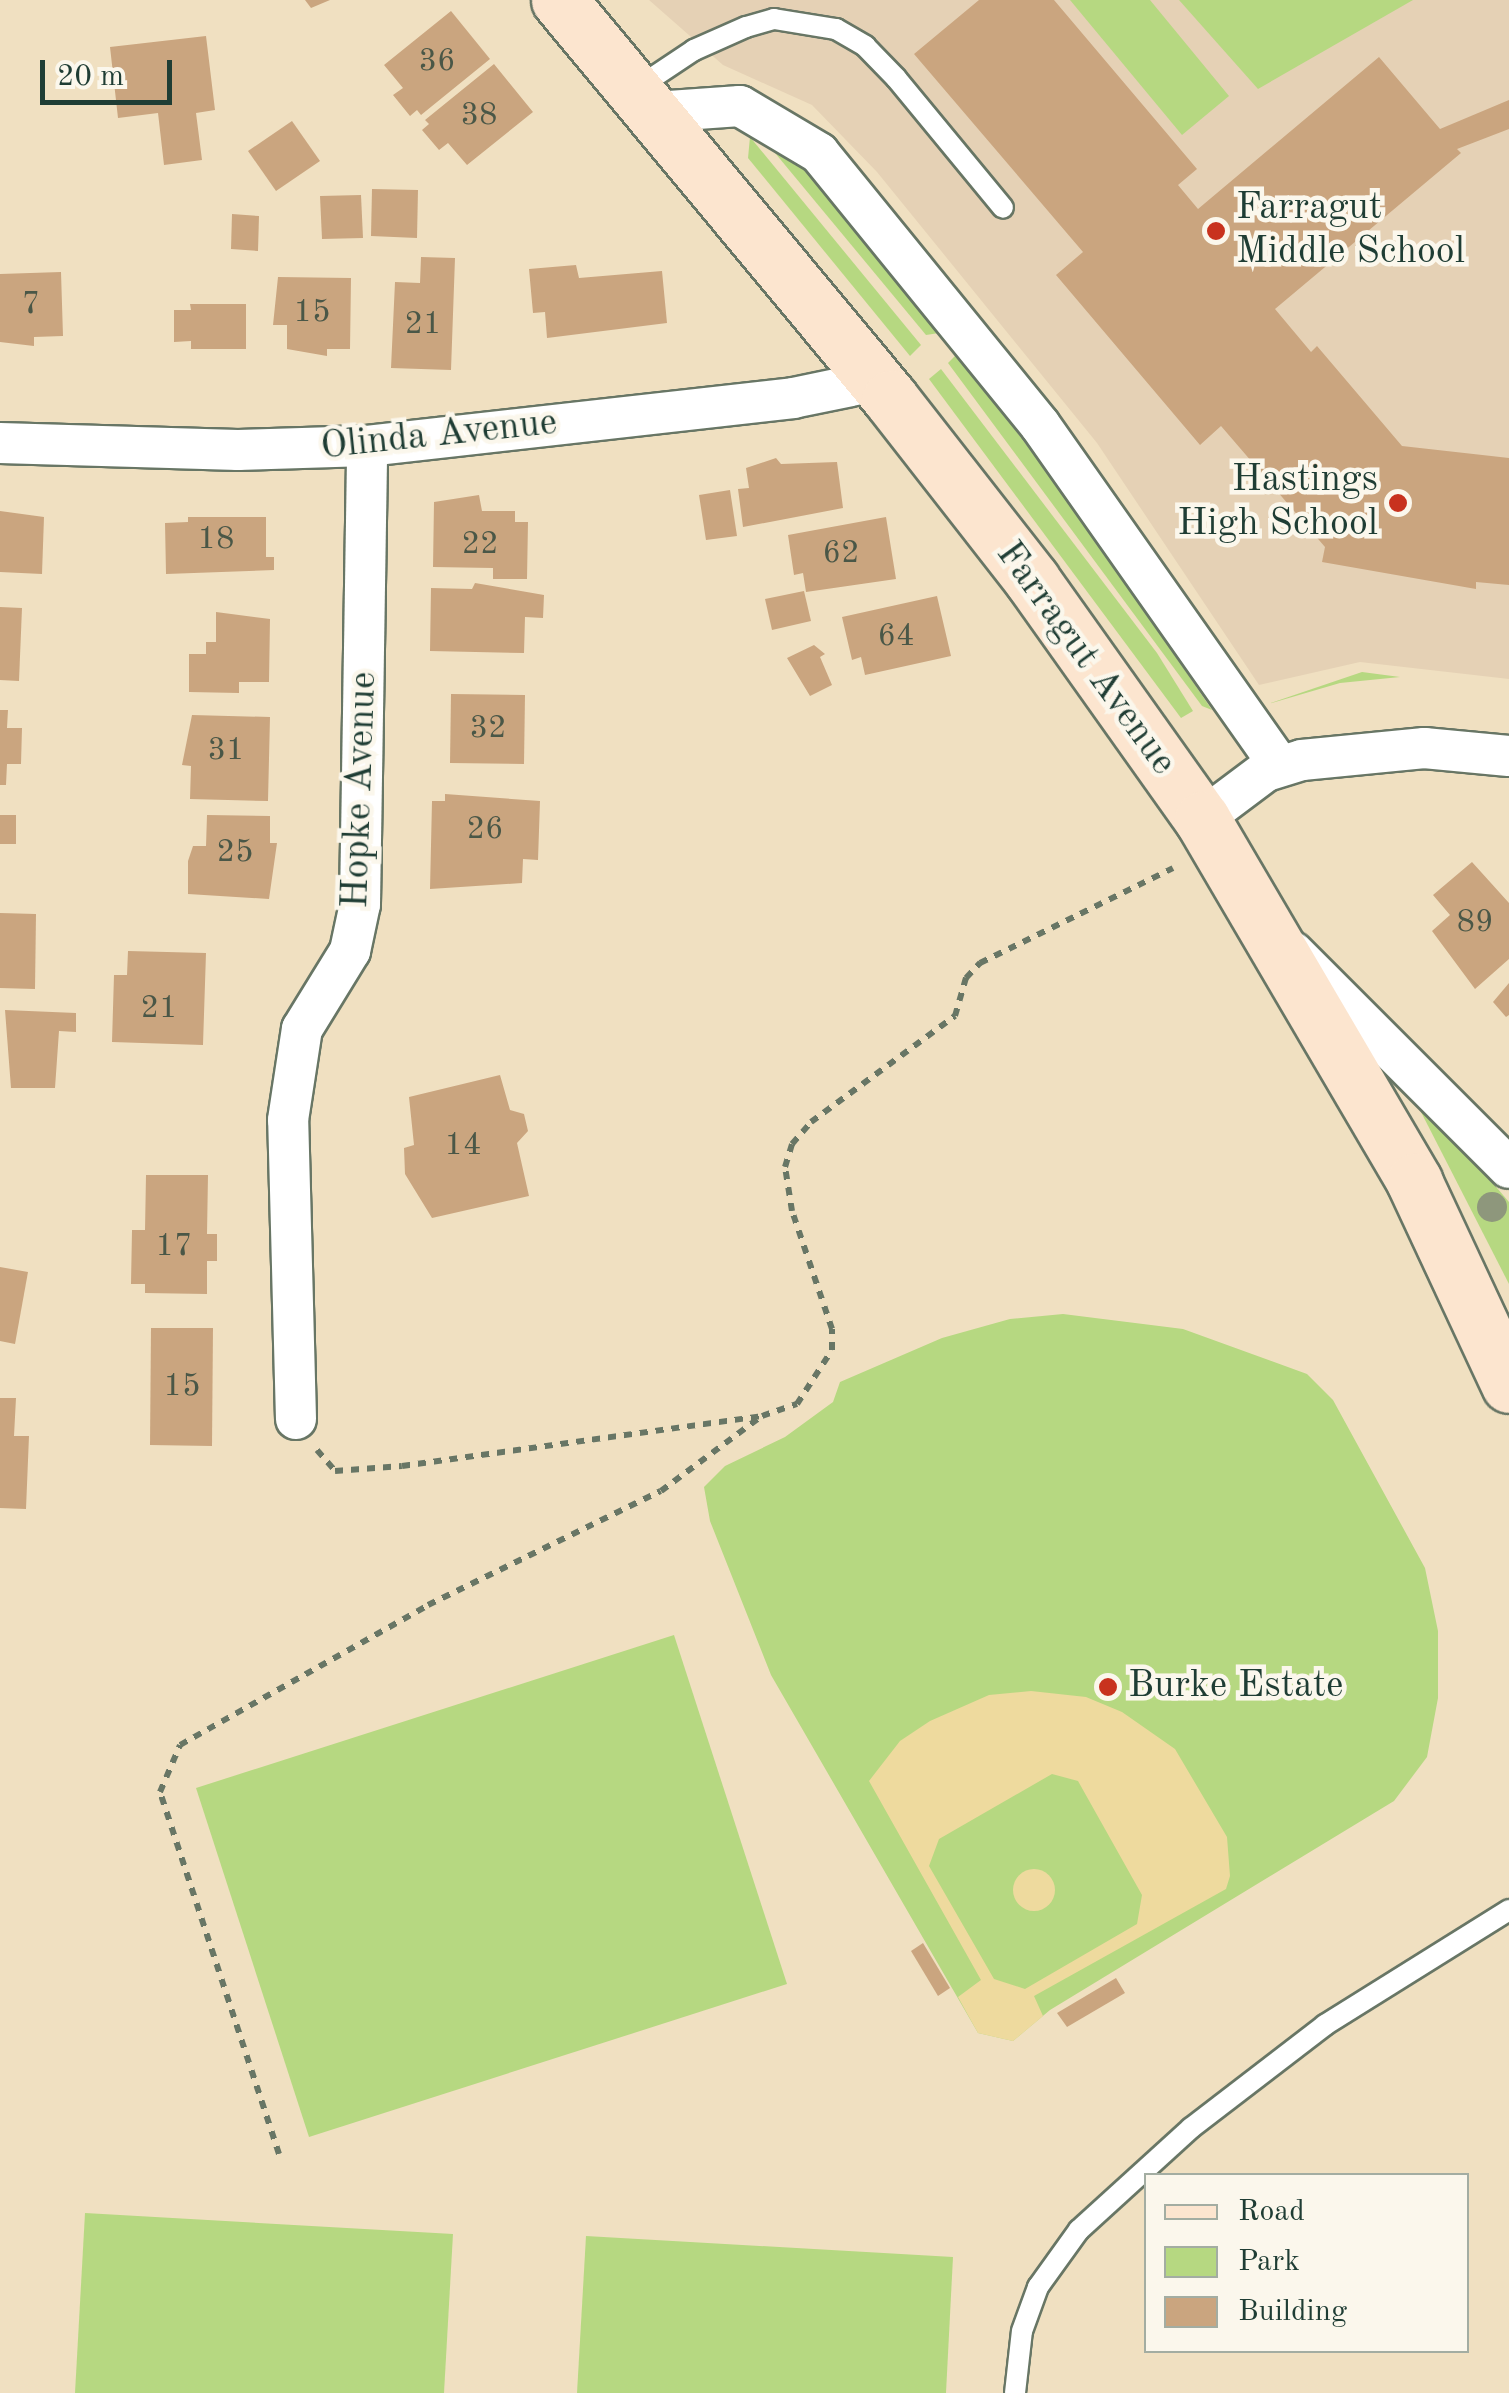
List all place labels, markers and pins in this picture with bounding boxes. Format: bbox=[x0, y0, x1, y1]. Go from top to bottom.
place label: Farragut Middle School bbox=[1236, 186, 1465, 276]
marker: Farragut Middle School bbox=[1205, 220, 1227, 242]
place label: Hastings High School bbox=[1177, 458, 1378, 548]
marker: Hastings High School bbox=[1387, 492, 1409, 514]
place label: Burke Estate bbox=[1128, 1664, 1344, 1710]
marker: Burke Estate bbox=[1097, 1676, 1119, 1698]

